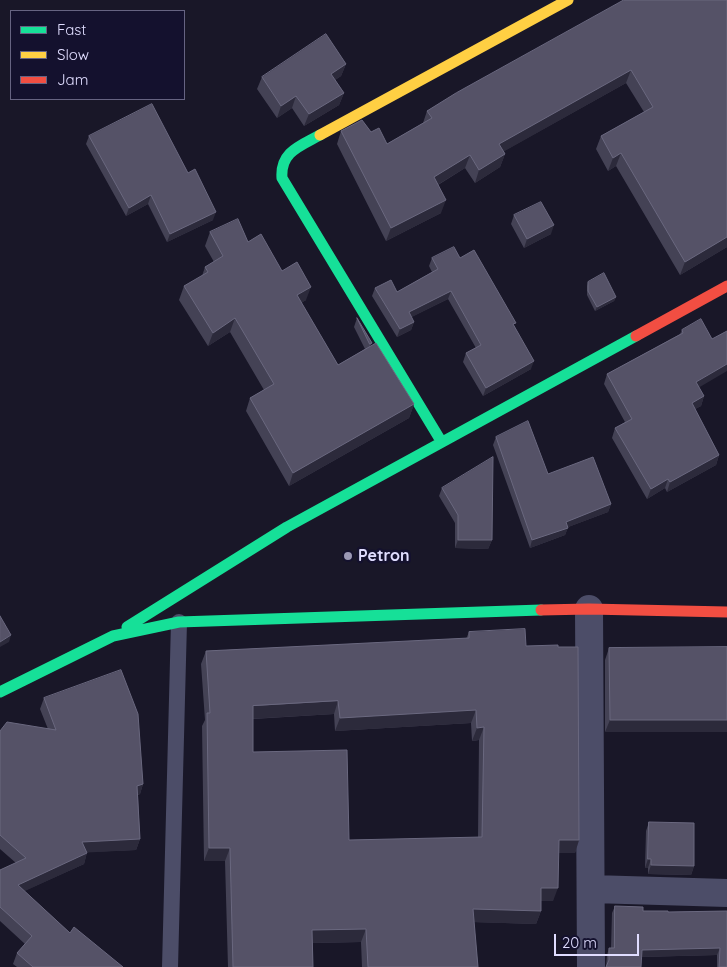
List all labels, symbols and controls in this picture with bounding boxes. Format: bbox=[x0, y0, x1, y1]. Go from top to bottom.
legend bbox=[10, 10, 185, 100]
text: Fast bbox=[57, 20, 86, 39]
text: Slow bbox=[57, 45, 89, 64]
text: Jam bbox=[57, 70, 88, 89]
place label: Petron bbox=[358, 546, 410, 566]
marker: Petron bbox=[342, 550, 354, 562]
scale bar bbox=[557, 924, 642, 956]
text: 20 m bbox=[562, 933, 597, 952]

